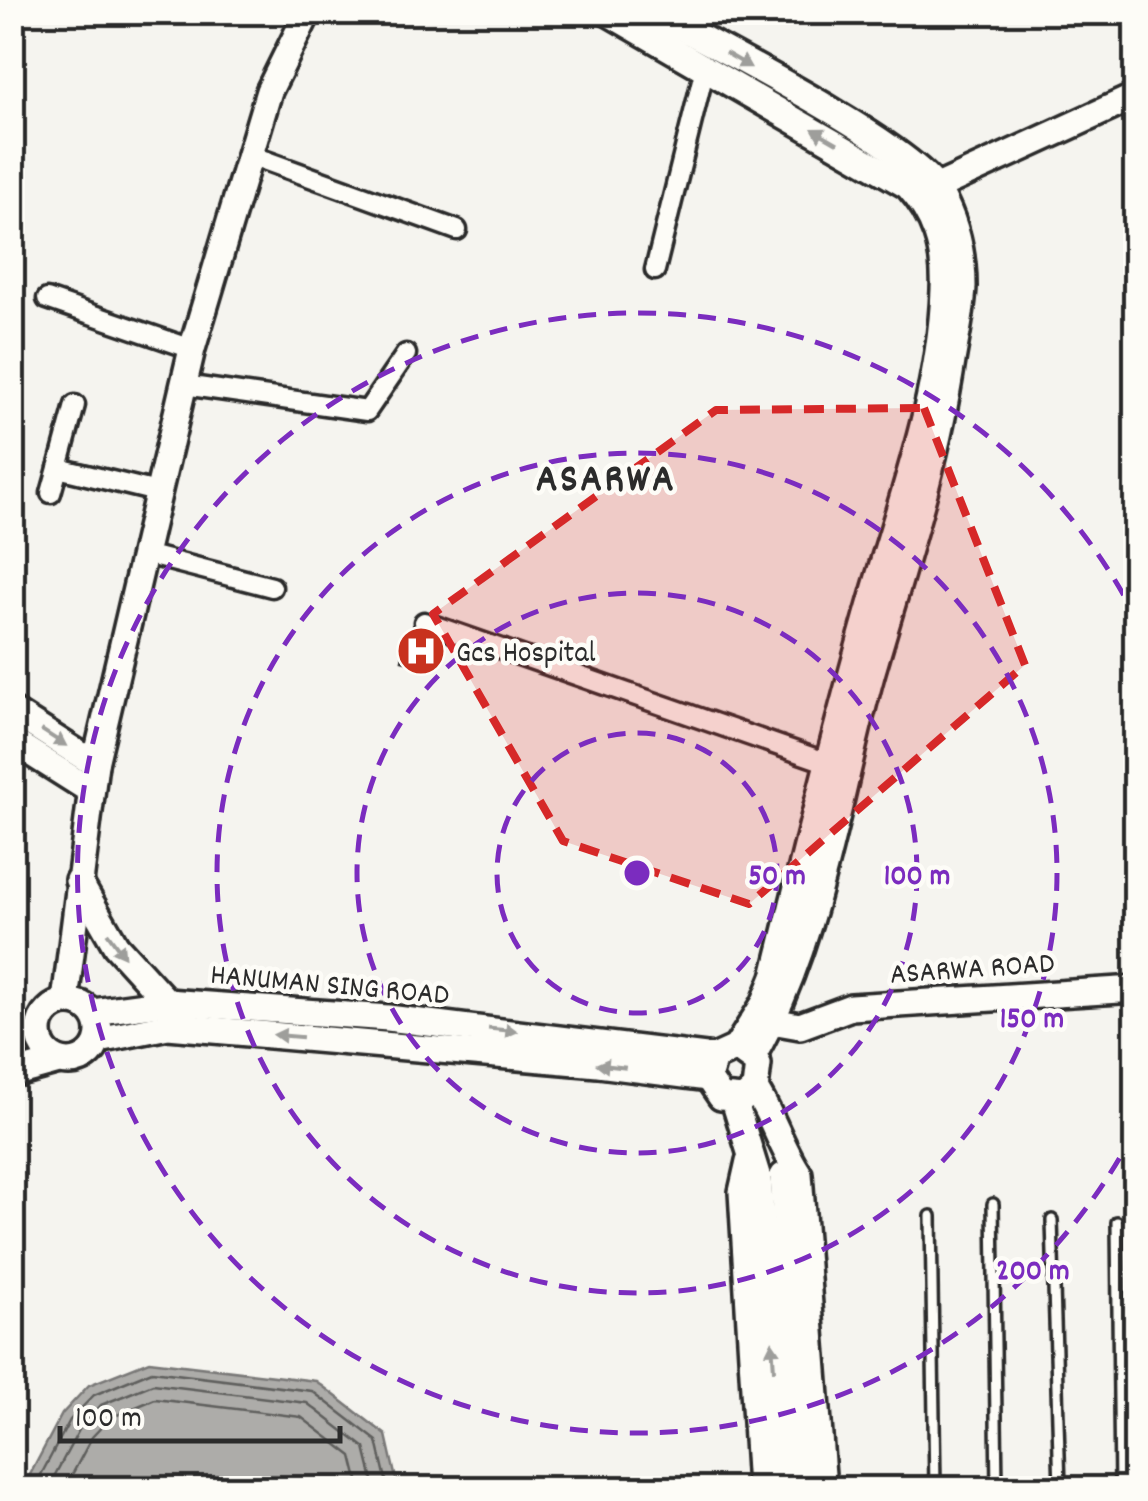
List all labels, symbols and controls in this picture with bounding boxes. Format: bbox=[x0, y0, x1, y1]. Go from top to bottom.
one-way arrow bbox=[724, 51, 752, 68]
one-way arrow bbox=[810, 127, 839, 144]
district label: ASARWA bbox=[536, 454, 676, 511]
hospital icon: Gcs Hospital bbox=[395, 625, 447, 677]
place label: Gcs Hospital bbox=[456, 634, 596, 677]
one-way arrow bbox=[40, 729, 68, 746]
centre of rings bbox=[619, 855, 655, 891]
text: 50 m bbox=[748, 857, 806, 900]
text: 100 m bbox=[884, 857, 950, 900]
one-way arrow bbox=[106, 932, 125, 959]
street label: ASARWA ROAD bbox=[889, 944, 1056, 999]
street label: HANUMAN SING ROAD bbox=[208, 956, 451, 1019]
text: 150 m bbox=[1000, 1000, 1064, 1043]
one-way arrow bbox=[488, 1023, 519, 1039]
one-way arrow bbox=[271, 1028, 303, 1044]
one-way arrow bbox=[595, 1057, 627, 1073]
text: 200 m bbox=[996, 1252, 1070, 1295]
one-way arrow bbox=[765, 1340, 781, 1372]
scale bar bbox=[60, 1381, 340, 1443]
text: 100 m bbox=[75, 1399, 142, 1442]

